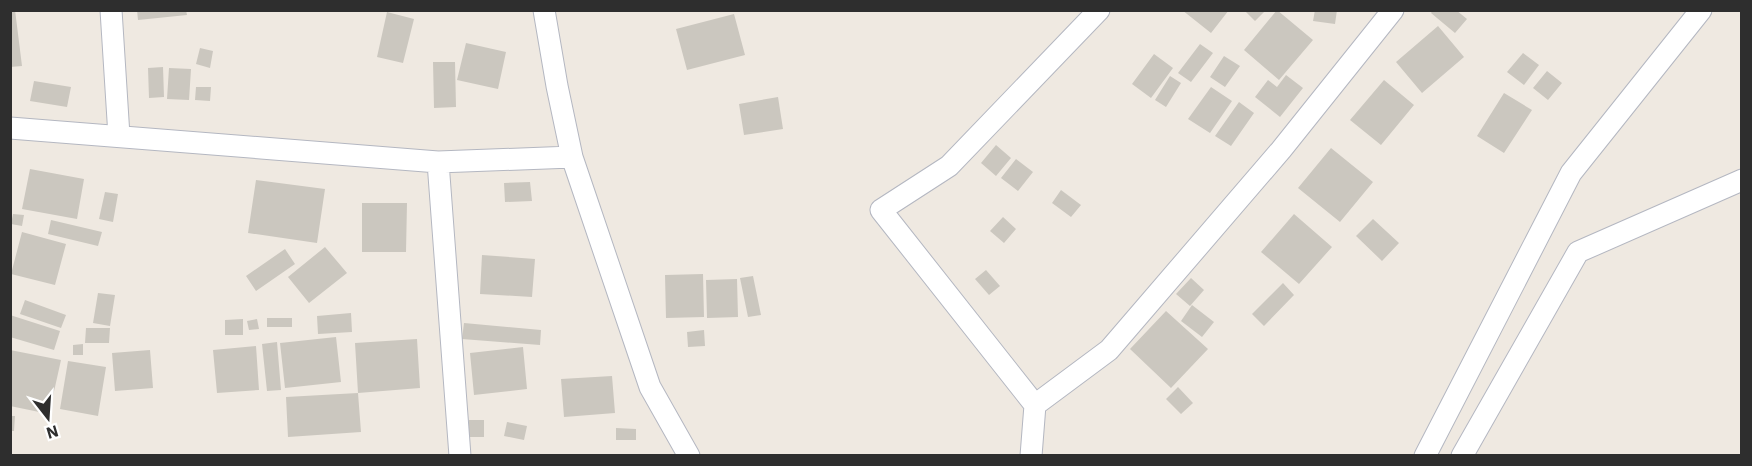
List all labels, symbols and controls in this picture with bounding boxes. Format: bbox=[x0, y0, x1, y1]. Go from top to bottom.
north arrow bbox=[18, 388, 78, 448]
text: N bbox=[44, 421, 61, 444]

